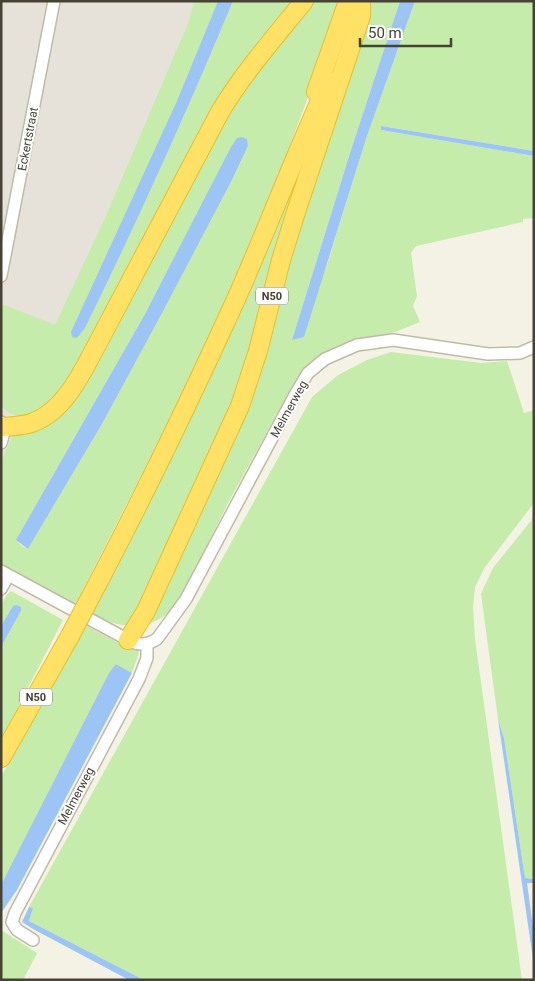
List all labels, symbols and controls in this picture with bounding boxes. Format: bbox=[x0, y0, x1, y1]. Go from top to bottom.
scale bar bbox=[360, 15, 451, 47]
text: 50 m bbox=[368, 24, 402, 42]
street label: Eckertstraat bbox=[15, 106, 41, 172]
road number: N50 bbox=[256, 288, 288, 304]
street label: Melmerweg bbox=[268, 378, 310, 440]
road number: N50 bbox=[20, 689, 52, 706]
street label: Melmerweg bbox=[55, 765, 97, 827]

